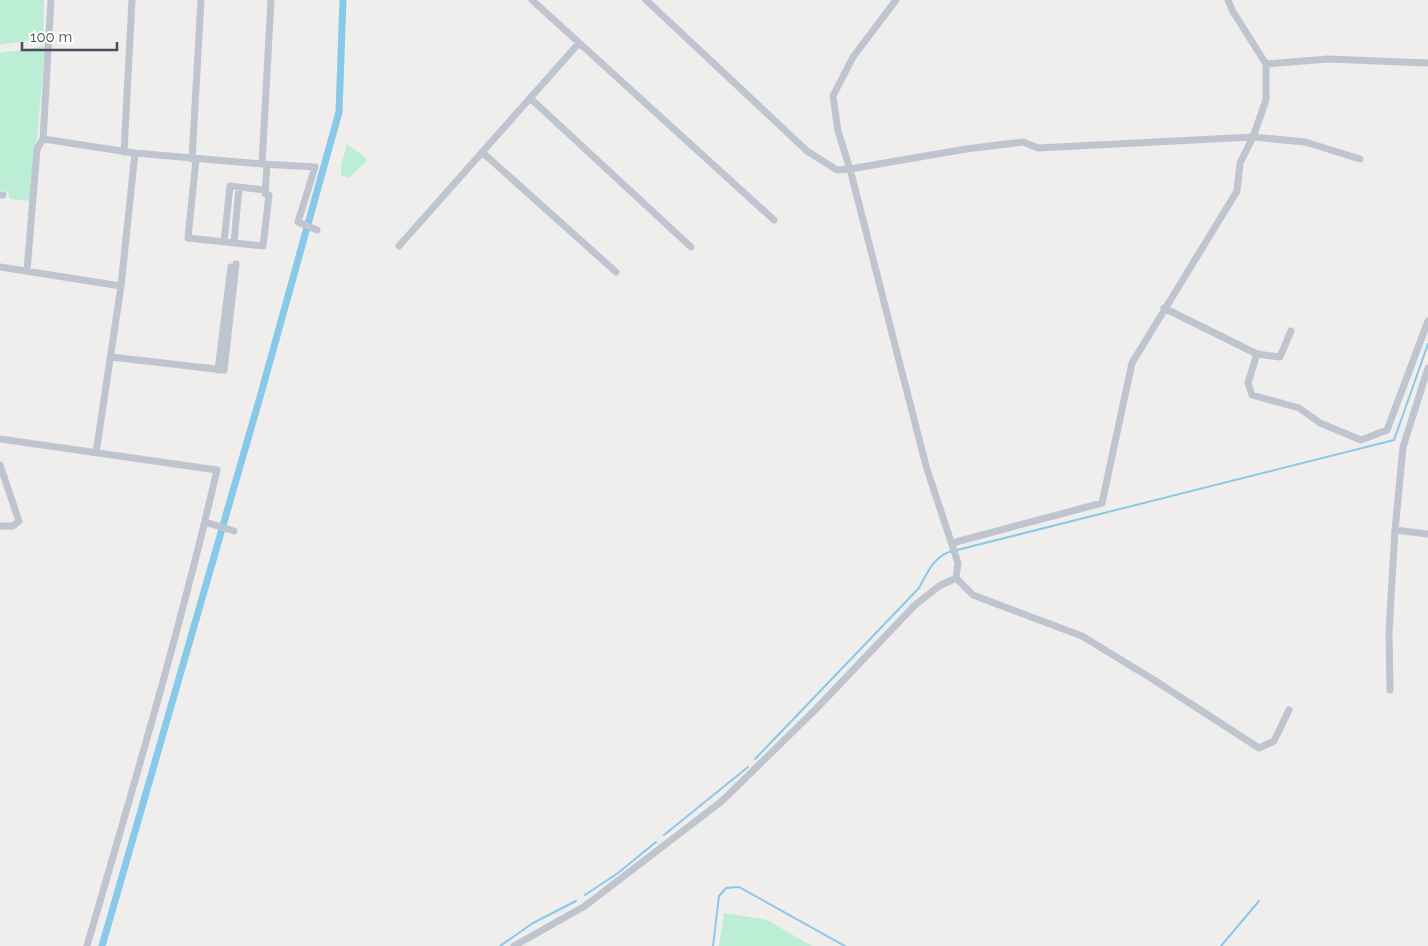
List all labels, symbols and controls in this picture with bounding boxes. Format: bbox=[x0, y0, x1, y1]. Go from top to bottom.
scale bar bbox=[22, 20, 118, 52]
text: 100 m bbox=[30, 28, 72, 46]

